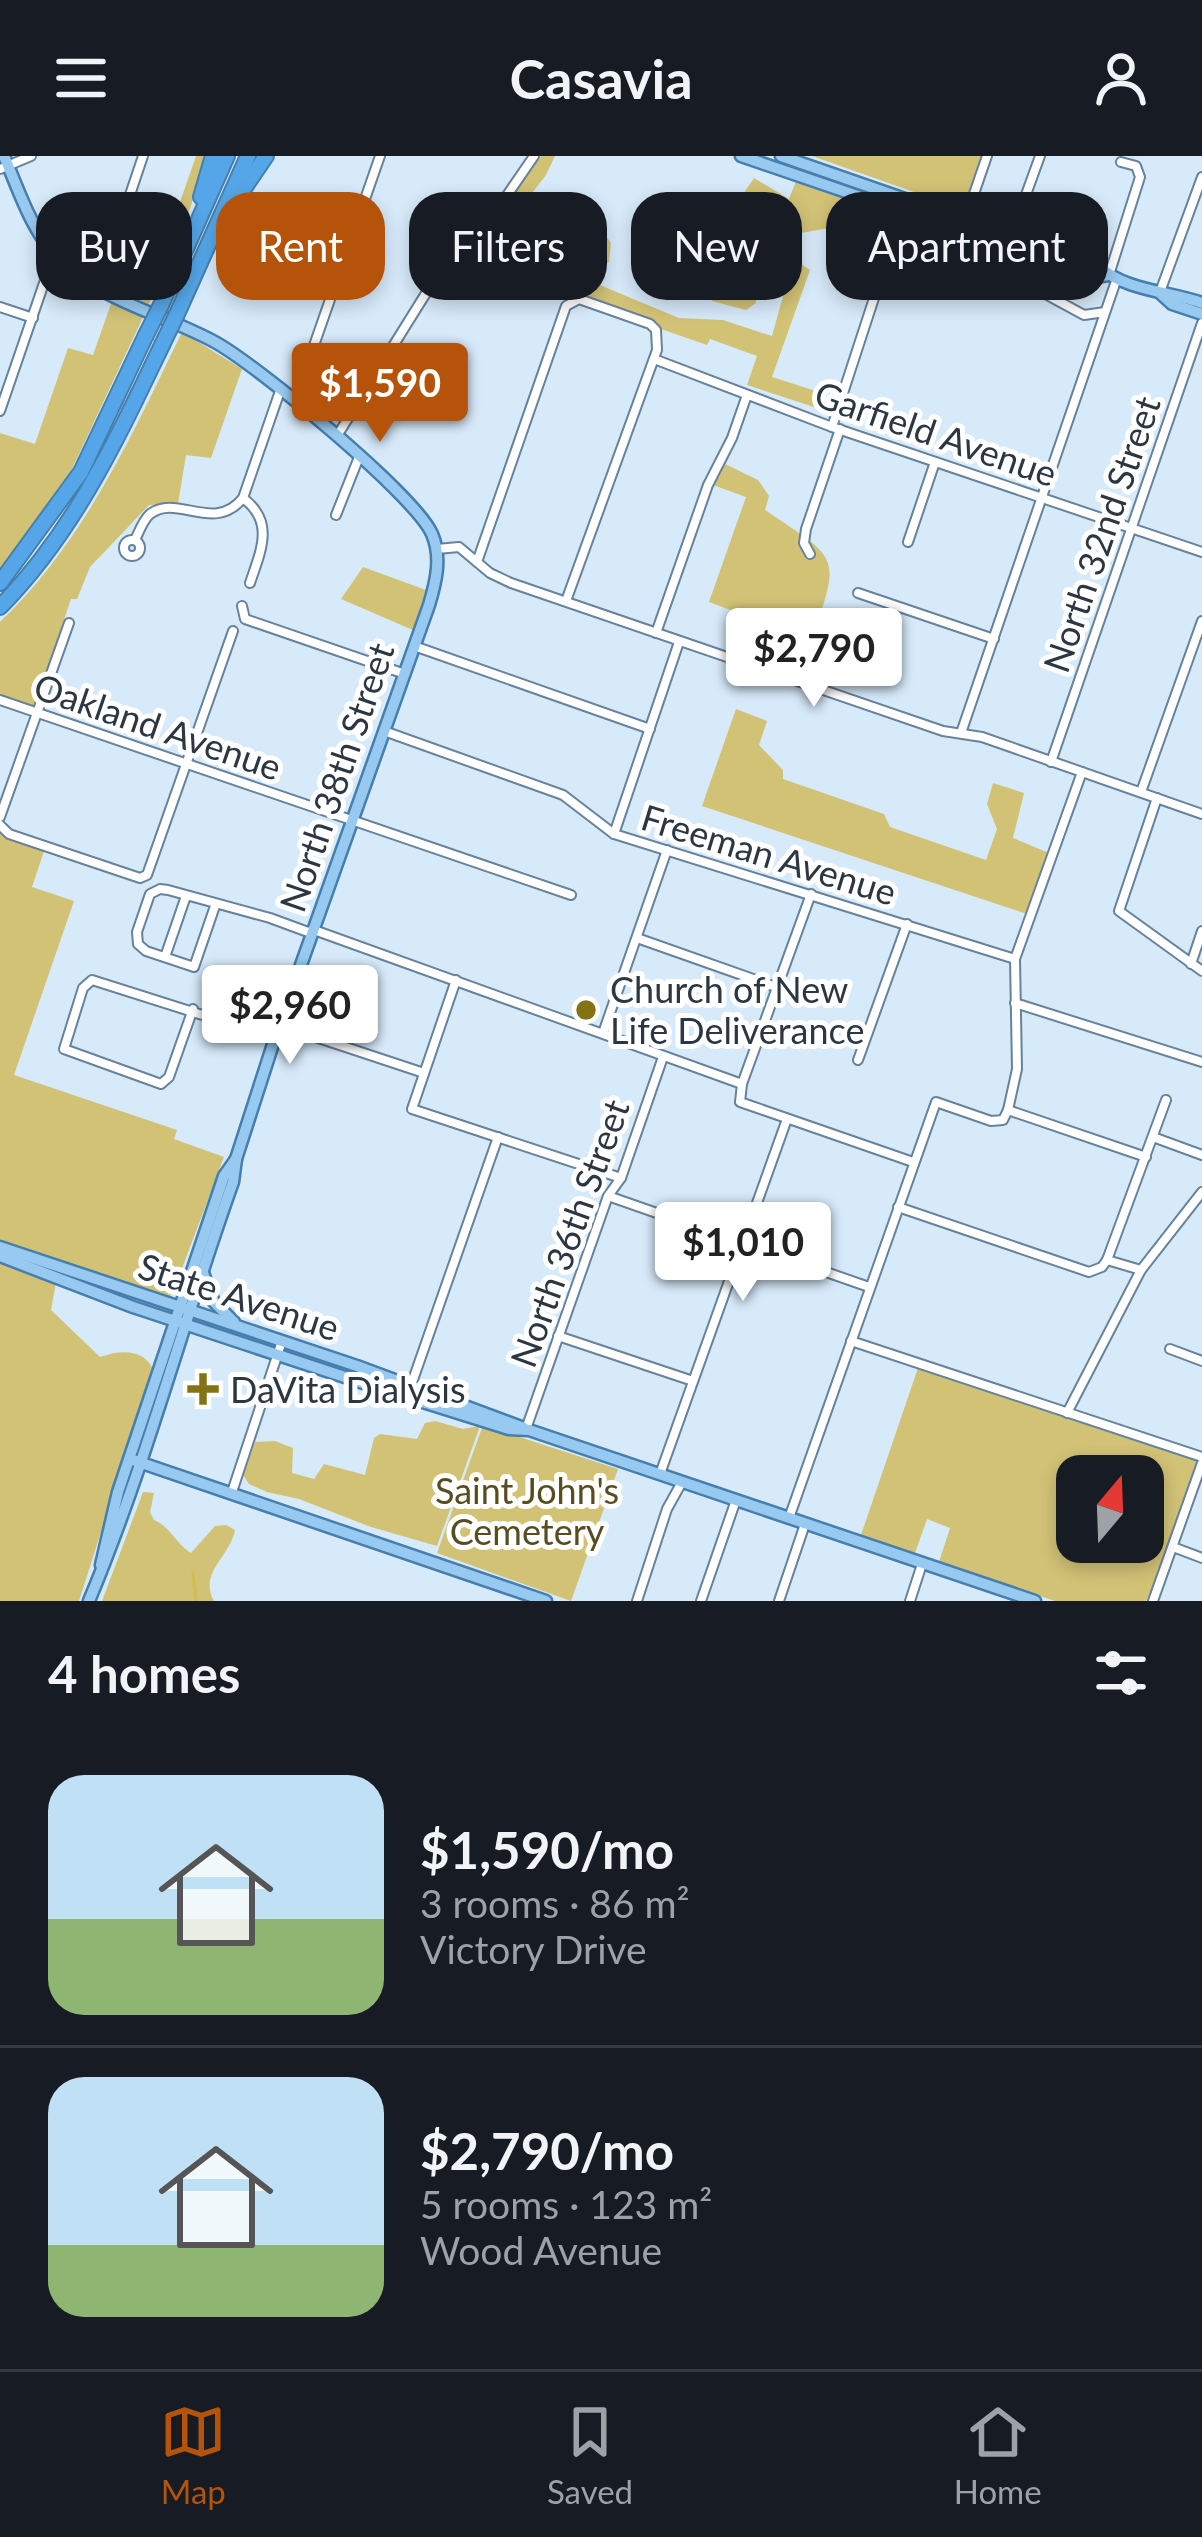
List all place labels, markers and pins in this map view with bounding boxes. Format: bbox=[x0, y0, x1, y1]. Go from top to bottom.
pin: $1,590 bbox=[282, 343, 478, 445]
pin: $2,790 bbox=[716, 608, 912, 710]
pin: $2,960 bbox=[192, 965, 388, 1067]
place label: Church of New Life Deliverance bbox=[610, 967, 864, 1052]
marker: Church of New Life Deliverance bbox=[573, 997, 599, 1023]
pin: $1,010 bbox=[645, 1202, 841, 1304]
place label: DaVita Dialysis bbox=[230, 1367, 466, 1411]
marker: DaVita Dialysis bbox=[187, 1373, 219, 1405]

